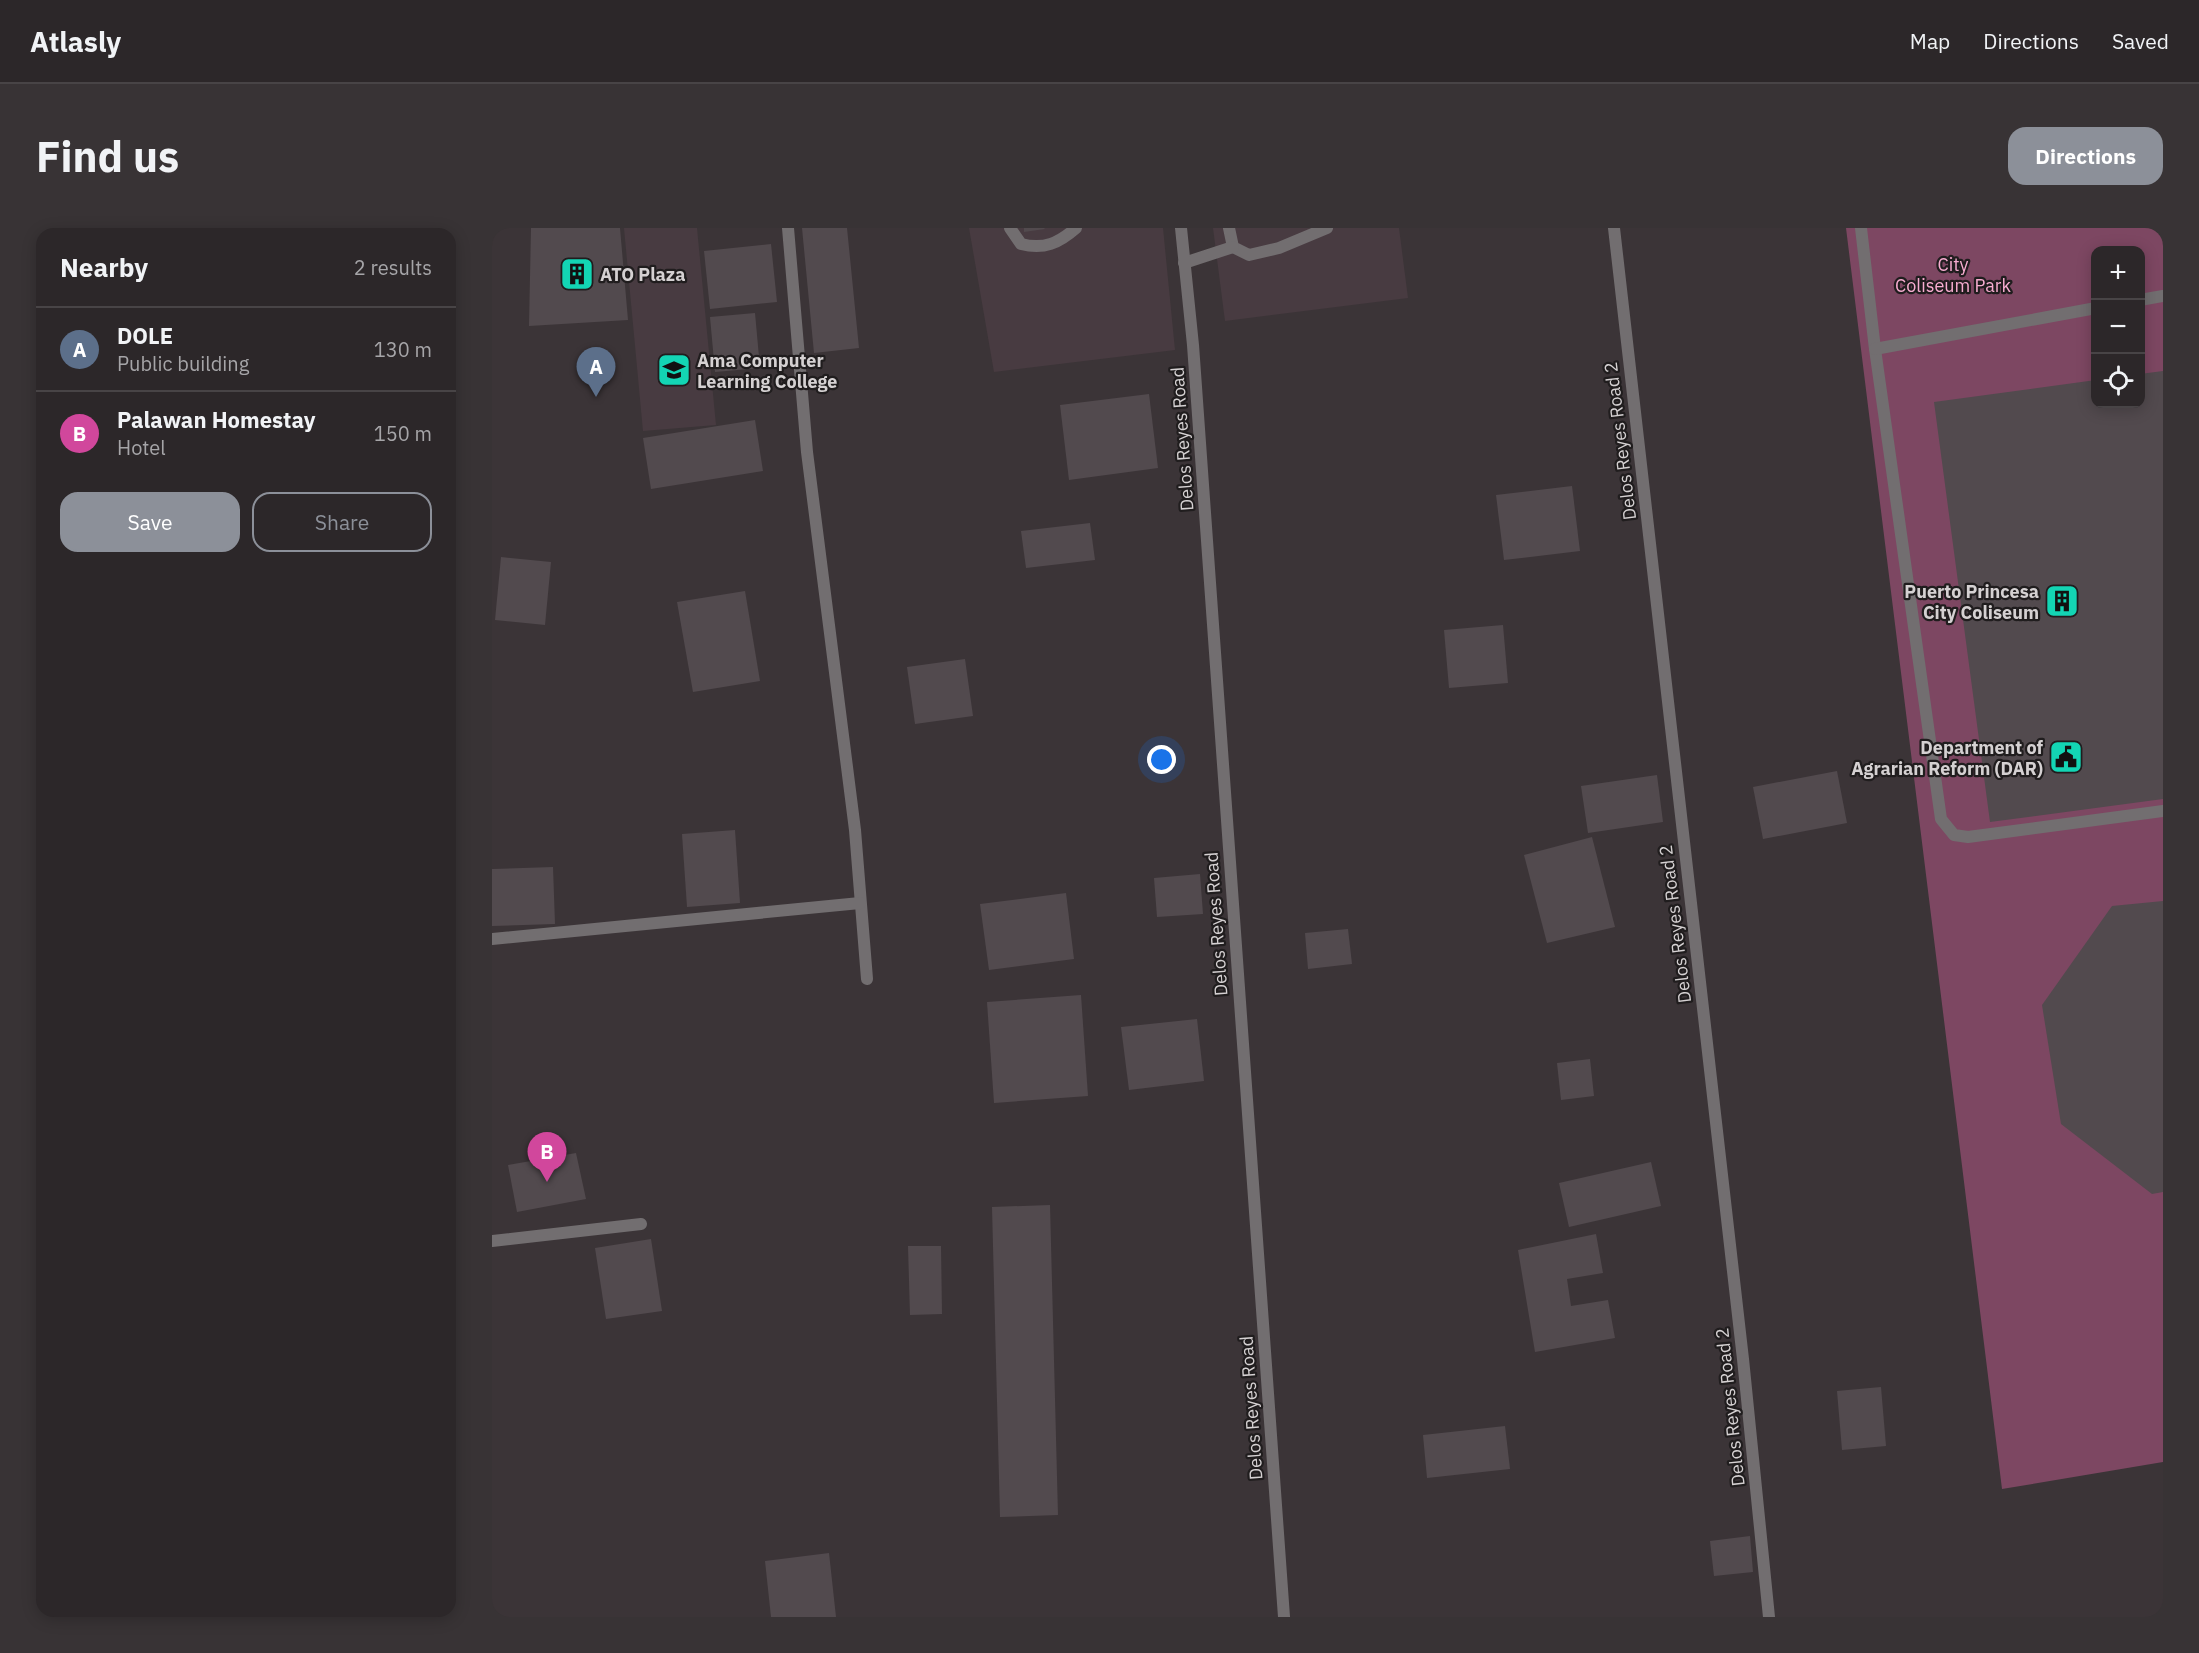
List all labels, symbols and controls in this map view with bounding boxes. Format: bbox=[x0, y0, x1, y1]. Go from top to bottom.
text: Atlasly bbox=[30, 23, 121, 60]
text: Map bbox=[1910, 27, 1950, 55]
text: Directions bbox=[1983, 27, 2079, 55]
text: Saved bbox=[2112, 27, 2169, 55]
button: Directions bbox=[2008, 127, 2163, 185]
text: Find us bbox=[36, 129, 179, 184]
map controls bbox=[2091, 246, 2145, 408]
button: + bbox=[2091, 246, 2145, 300]
text: Nearby bbox=[60, 250, 148, 284]
park label: City Coliseum Park bbox=[1895, 253, 2011, 297]
text: 2 results bbox=[354, 254, 432, 281]
building icon: ATO Plaza bbox=[559, 256, 595, 292]
place label: ATO Plaza bbox=[600, 263, 685, 286]
button: − bbox=[2091, 300, 2145, 354]
text: DOLE bbox=[117, 321, 173, 350]
text: A bbox=[73, 336, 86, 363]
text: 130 m bbox=[374, 336, 432, 363]
pin: A bbox=[576, 348, 616, 397]
place label: Ama Computer Learning College bbox=[697, 349, 837, 393]
text: Public building bbox=[117, 350, 249, 377]
school or university icon: Ama Computer Learning College bbox=[656, 352, 692, 388]
button: locate bbox=[2091, 354, 2145, 408]
street label: Delos Reyes Road 2 bbox=[1599, 361, 1641, 521]
street label: Delos Reyes Road bbox=[1165, 366, 1199, 512]
text: Palawan Homestay bbox=[117, 405, 315, 434]
text: B bbox=[73, 420, 86, 447]
text: 150 m bbox=[374, 420, 432, 447]
text: Hotel bbox=[117, 434, 166, 461]
button: Save bbox=[60, 492, 240, 552]
button: Share bbox=[252, 492, 432, 552]
place label: Puerto Princesa City Coliseum bbox=[1904, 580, 2039, 624]
building icon: Puerto Princesa City Coliseum bbox=[2044, 583, 2080, 619]
place label: Department of Agrarian Reform (DAR) bbox=[1851, 736, 2043, 780]
public building icon: Department of Agrarian Reform (DAR) bbox=[2048, 739, 2084, 775]
your location bbox=[1147, 745, 1176, 774]
street label: Delos Reyes Road 2 bbox=[1654, 844, 1696, 1004]
street label: Delos Reyes Road bbox=[1199, 851, 1233, 997]
pin: B bbox=[528, 1132, 566, 1182]
street label: Delos Reyes Road 2 bbox=[1710, 1327, 1750, 1487]
street label: Delos Reyes Road bbox=[1234, 1335, 1268, 1481]

